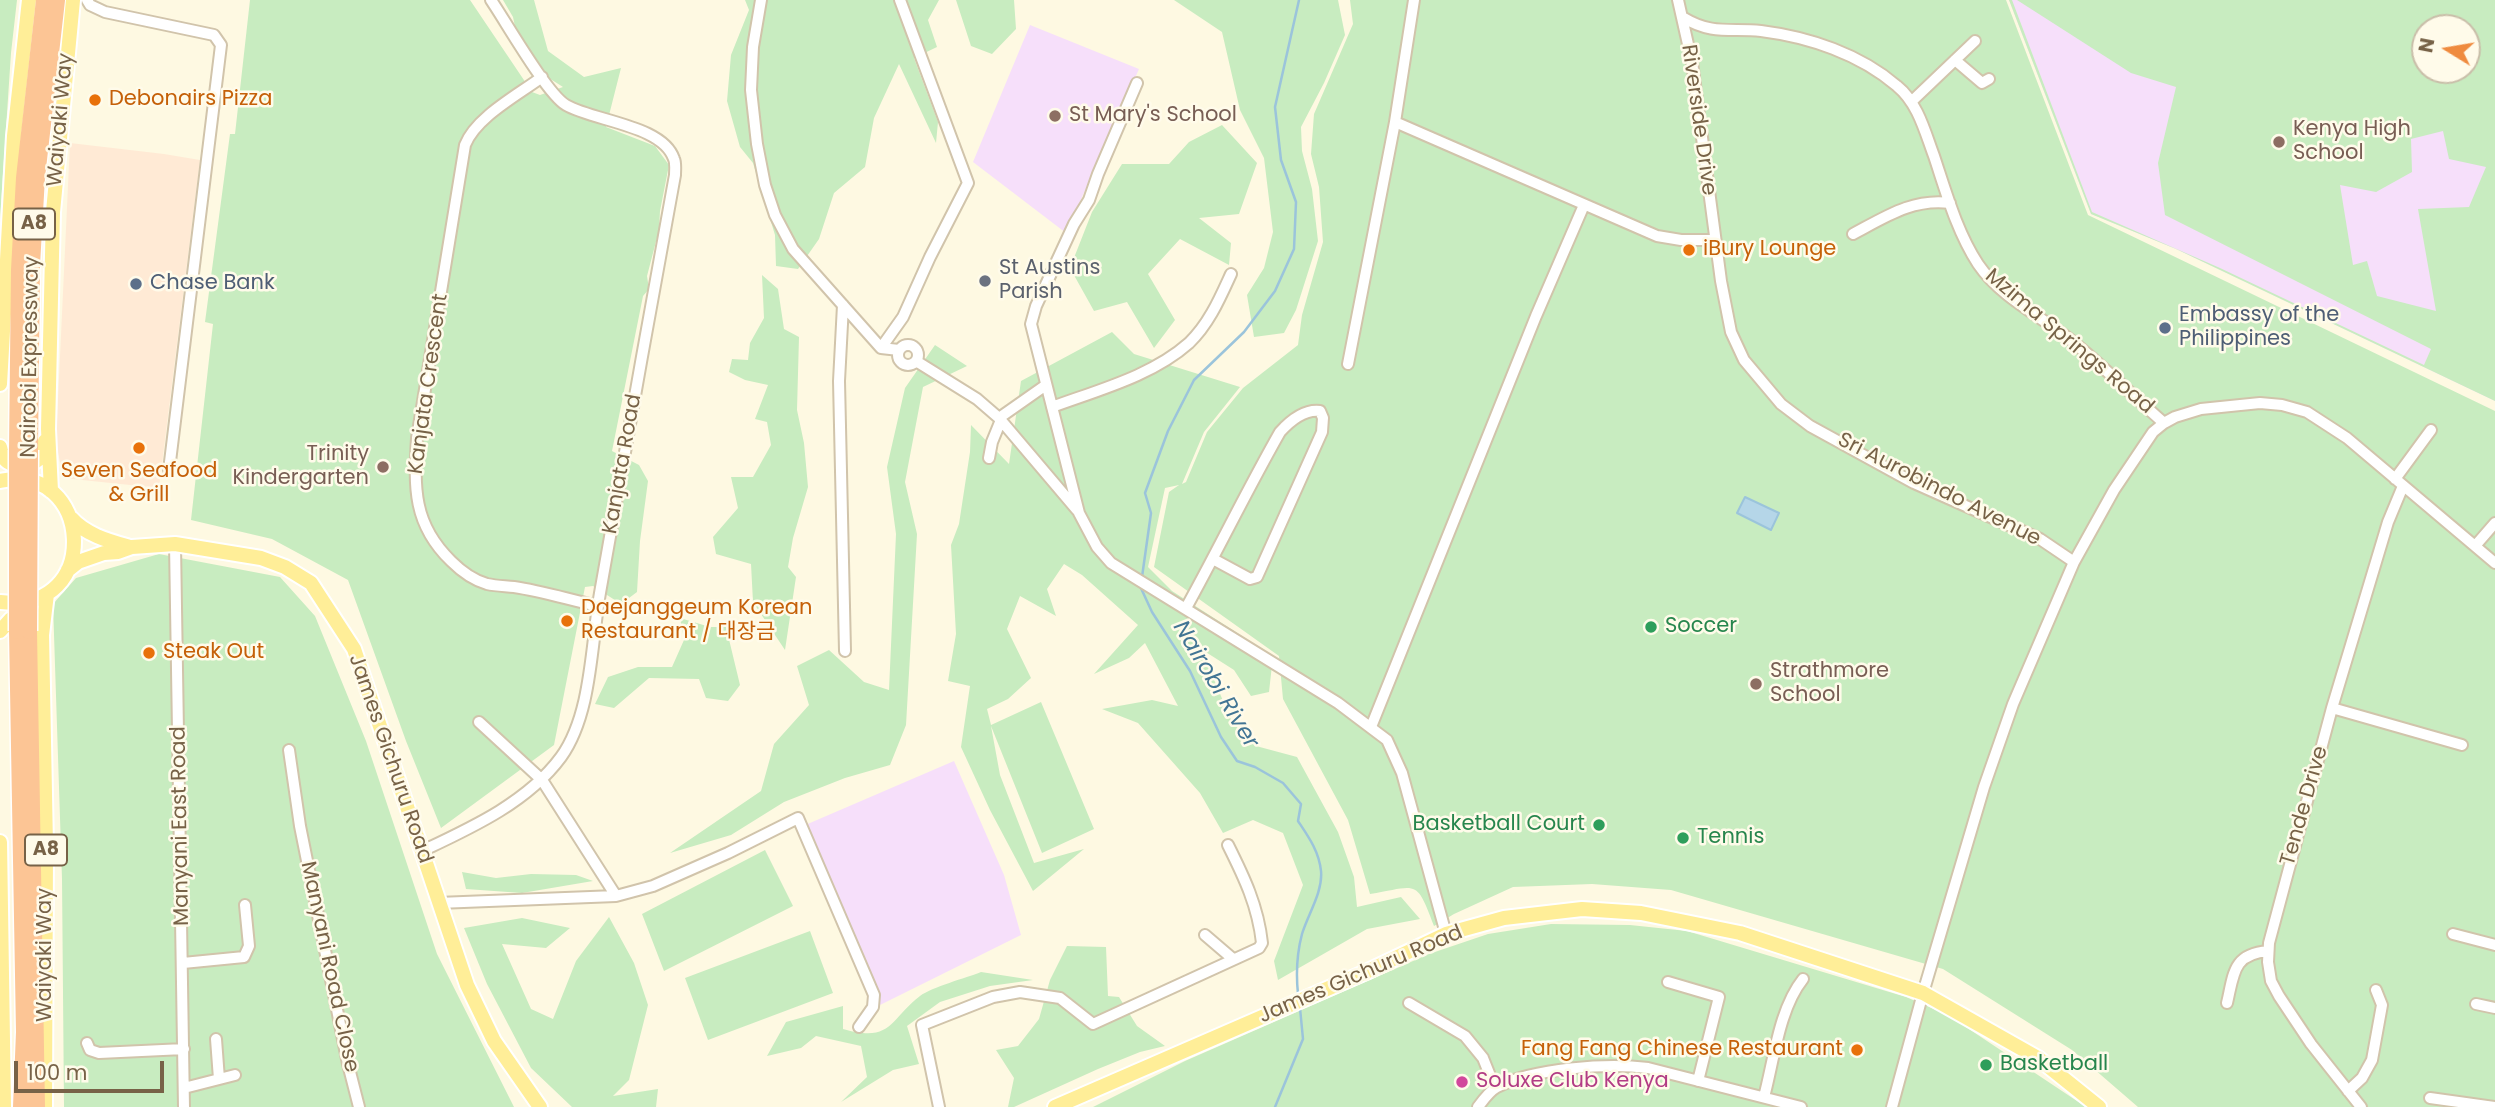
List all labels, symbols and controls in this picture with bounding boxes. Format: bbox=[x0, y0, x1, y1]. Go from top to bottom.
north arrow bbox=[2411, 14, 2481, 84]
text: N bbox=[2412, 36, 2441, 55]
street label: Riverside Drive bbox=[1675, 43, 1721, 197]
street label: Waiyaki Way bbox=[43, 52, 79, 188]
place label: Debonairs Pizza bbox=[109, 87, 272, 113]
marker: Debonairs Pizza bbox=[87, 92, 103, 108]
place label: St Mary's School bbox=[1069, 103, 1237, 129]
marker: St Mary's School bbox=[1047, 108, 1063, 124]
place label: Kenya High School bbox=[2293, 117, 2411, 167]
marker: Kenya High School bbox=[2271, 134, 2287, 150]
road number: A8 bbox=[13, 208, 55, 240]
place label: iBury Lounge bbox=[1703, 237, 1836, 263]
marker: iBury Lounge bbox=[1681, 242, 1697, 258]
street label: Nairobi Expressway bbox=[17, 256, 45, 458]
place label: St Austins Parish bbox=[999, 256, 1100, 306]
street label: Mzima Springs Road bbox=[1979, 264, 2159, 420]
place label: Chase Bank bbox=[150, 271, 275, 297]
marker: St Austins Parish bbox=[977, 273, 993, 289]
marker: Chase Bank bbox=[128, 276, 144, 292]
street label: Kanjata Crescent bbox=[404, 292, 454, 476]
place label: Embassy of the Philippines bbox=[2179, 303, 2339, 353]
marker: Embassy of the Philippines bbox=[2157, 320, 2173, 336]
street label: Kanjata Road bbox=[598, 392, 648, 536]
street label: Sri Aurobindo Avenue bbox=[1833, 428, 2045, 552]
marker: Seven Seafood & Grill bbox=[131, 440, 147, 456]
place label: Trinity Kindergarten bbox=[232, 442, 369, 492]
place label: Seven Seafood & Grill bbox=[61, 459, 217, 509]
marker: Trinity Kindergarten bbox=[375, 459, 391, 475]
place label: Daejanggeum Korean Restaurant / 대장금 bbox=[581, 596, 813, 646]
marker: Daejanggeum Korean Restaurant / 대장금 bbox=[559, 613, 575, 629]
place label: Soccer bbox=[1665, 614, 1737, 640]
water label: Nairobi River bbox=[1166, 616, 1264, 754]
marker: Soccer bbox=[1643, 619, 1659, 635]
place label: Steak Out bbox=[163, 640, 264, 666]
marker: Steak Out bbox=[141, 645, 157, 661]
street label: James Gichuru Road bbox=[342, 651, 438, 867]
place label: Strathmore School bbox=[1770, 659, 1889, 709]
marker: Strathmore School bbox=[1748, 676, 1764, 692]
street label: Manyani East Road bbox=[167, 726, 195, 926]
street label: Tende Drive bbox=[2276, 743, 2334, 869]
place label: Basketball Court bbox=[1413, 812, 1585, 838]
marker: Basketball Court bbox=[1591, 817, 1607, 833]
place label: Tennis bbox=[1697, 825, 1764, 851]
marker: Tennis bbox=[1675, 830, 1691, 846]
road number: A8 bbox=[25, 834, 67, 866]
street label: Manyani Road Close bbox=[294, 859, 364, 1075]
street label: Waiyaki Way bbox=[33, 888, 59, 1022]
street label: James Gichuru Road bbox=[1255, 921, 1467, 1029]
place label: Fang Fang Chinese Restaurant bbox=[1521, 1037, 1843, 1063]
marker: Fang Fang Chinese Restaurant bbox=[1849, 1042, 1865, 1058]
scale bar bbox=[18, 1048, 168, 1092]
place label: Basketball bbox=[2000, 1052, 2108, 1078]
marker: Basketball bbox=[1978, 1057, 1994, 1073]
text: 100 m bbox=[27, 1058, 87, 1087]
place label: Soluxe Club Kenya bbox=[1476, 1069, 1669, 1095]
marker: Soluxe Club Kenya bbox=[1454, 1074, 1470, 1090]

